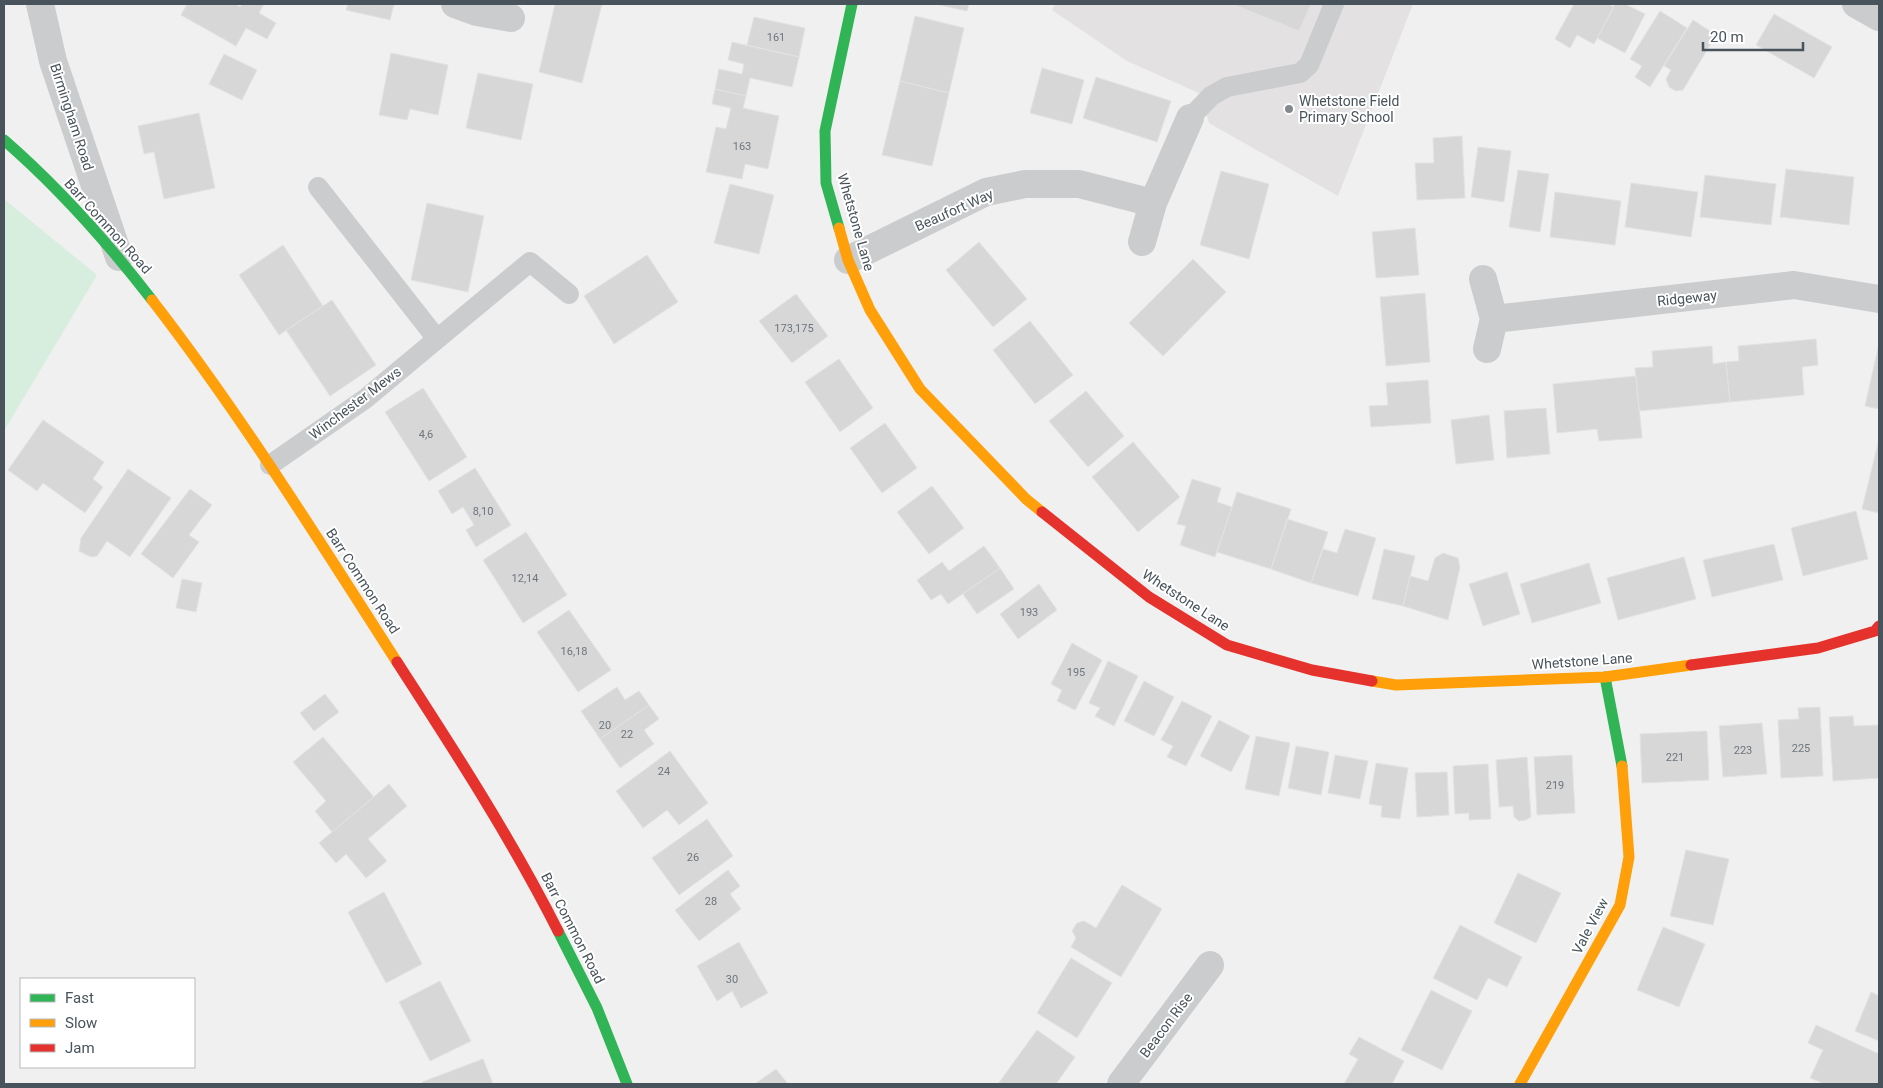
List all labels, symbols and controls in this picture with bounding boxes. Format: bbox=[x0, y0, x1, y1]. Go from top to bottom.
scale bar bbox=[1703, 20, 1803, 52]
text: 20 m bbox=[1710, 28, 1744, 46]
house number: 161 bbox=[767, 31, 785, 44]
street label: Birmingham Road bbox=[47, 62, 97, 172]
place label: Whetstone Field Primary School bbox=[1299, 93, 1399, 125]
marker: Whetstone Field Primary School bbox=[1283, 103, 1295, 115]
house number: 163 bbox=[733, 140, 751, 153]
street label: Whetstone Lane bbox=[834, 171, 878, 273]
street label: Barr Common Road bbox=[61, 175, 155, 277]
street label: Beaufort Way bbox=[912, 185, 996, 234]
street label: Ridgeway bbox=[1656, 287, 1718, 309]
house number: 173,175 bbox=[774, 322, 814, 335]
street label: Winchester Mews bbox=[306, 363, 404, 443]
house number: 4,6 bbox=[419, 428, 433, 441]
house number: 8,10 bbox=[473, 505, 493, 518]
street label: Barr Common Road bbox=[323, 525, 403, 637]
street label: Whetstone Lane bbox=[1139, 566, 1233, 634]
house number: 12,14 bbox=[512, 572, 538, 585]
house number: 193 bbox=[1020, 606, 1038, 619]
house number: 16,18 bbox=[561, 645, 587, 658]
street label: Whetstone Lane bbox=[1531, 650, 1633, 672]
house number: 195 bbox=[1067, 666, 1085, 679]
house number: 20 bbox=[599, 719, 611, 732]
house number: 22 bbox=[621, 728, 633, 741]
house number: 225 bbox=[1792, 742, 1810, 755]
house number: 223 bbox=[1734, 744, 1752, 757]
house number: 221 bbox=[1666, 751, 1684, 764]
house number: 24 bbox=[658, 765, 670, 778]
house number: 219 bbox=[1546, 779, 1564, 792]
house number: 26 bbox=[687, 851, 699, 864]
street label: Barr Common Road bbox=[538, 870, 608, 986]
house number: 28 bbox=[705, 895, 717, 908]
street label: Vale View bbox=[1569, 895, 1612, 957]
house number: 30 bbox=[726, 973, 738, 986]
legend bbox=[20, 978, 195, 1068]
text: Fast bbox=[65, 989, 94, 1007]
street label: Beacon Rise bbox=[1136, 989, 1196, 1061]
text: Slow bbox=[65, 1014, 97, 1032]
text: Jam bbox=[65, 1039, 95, 1057]

